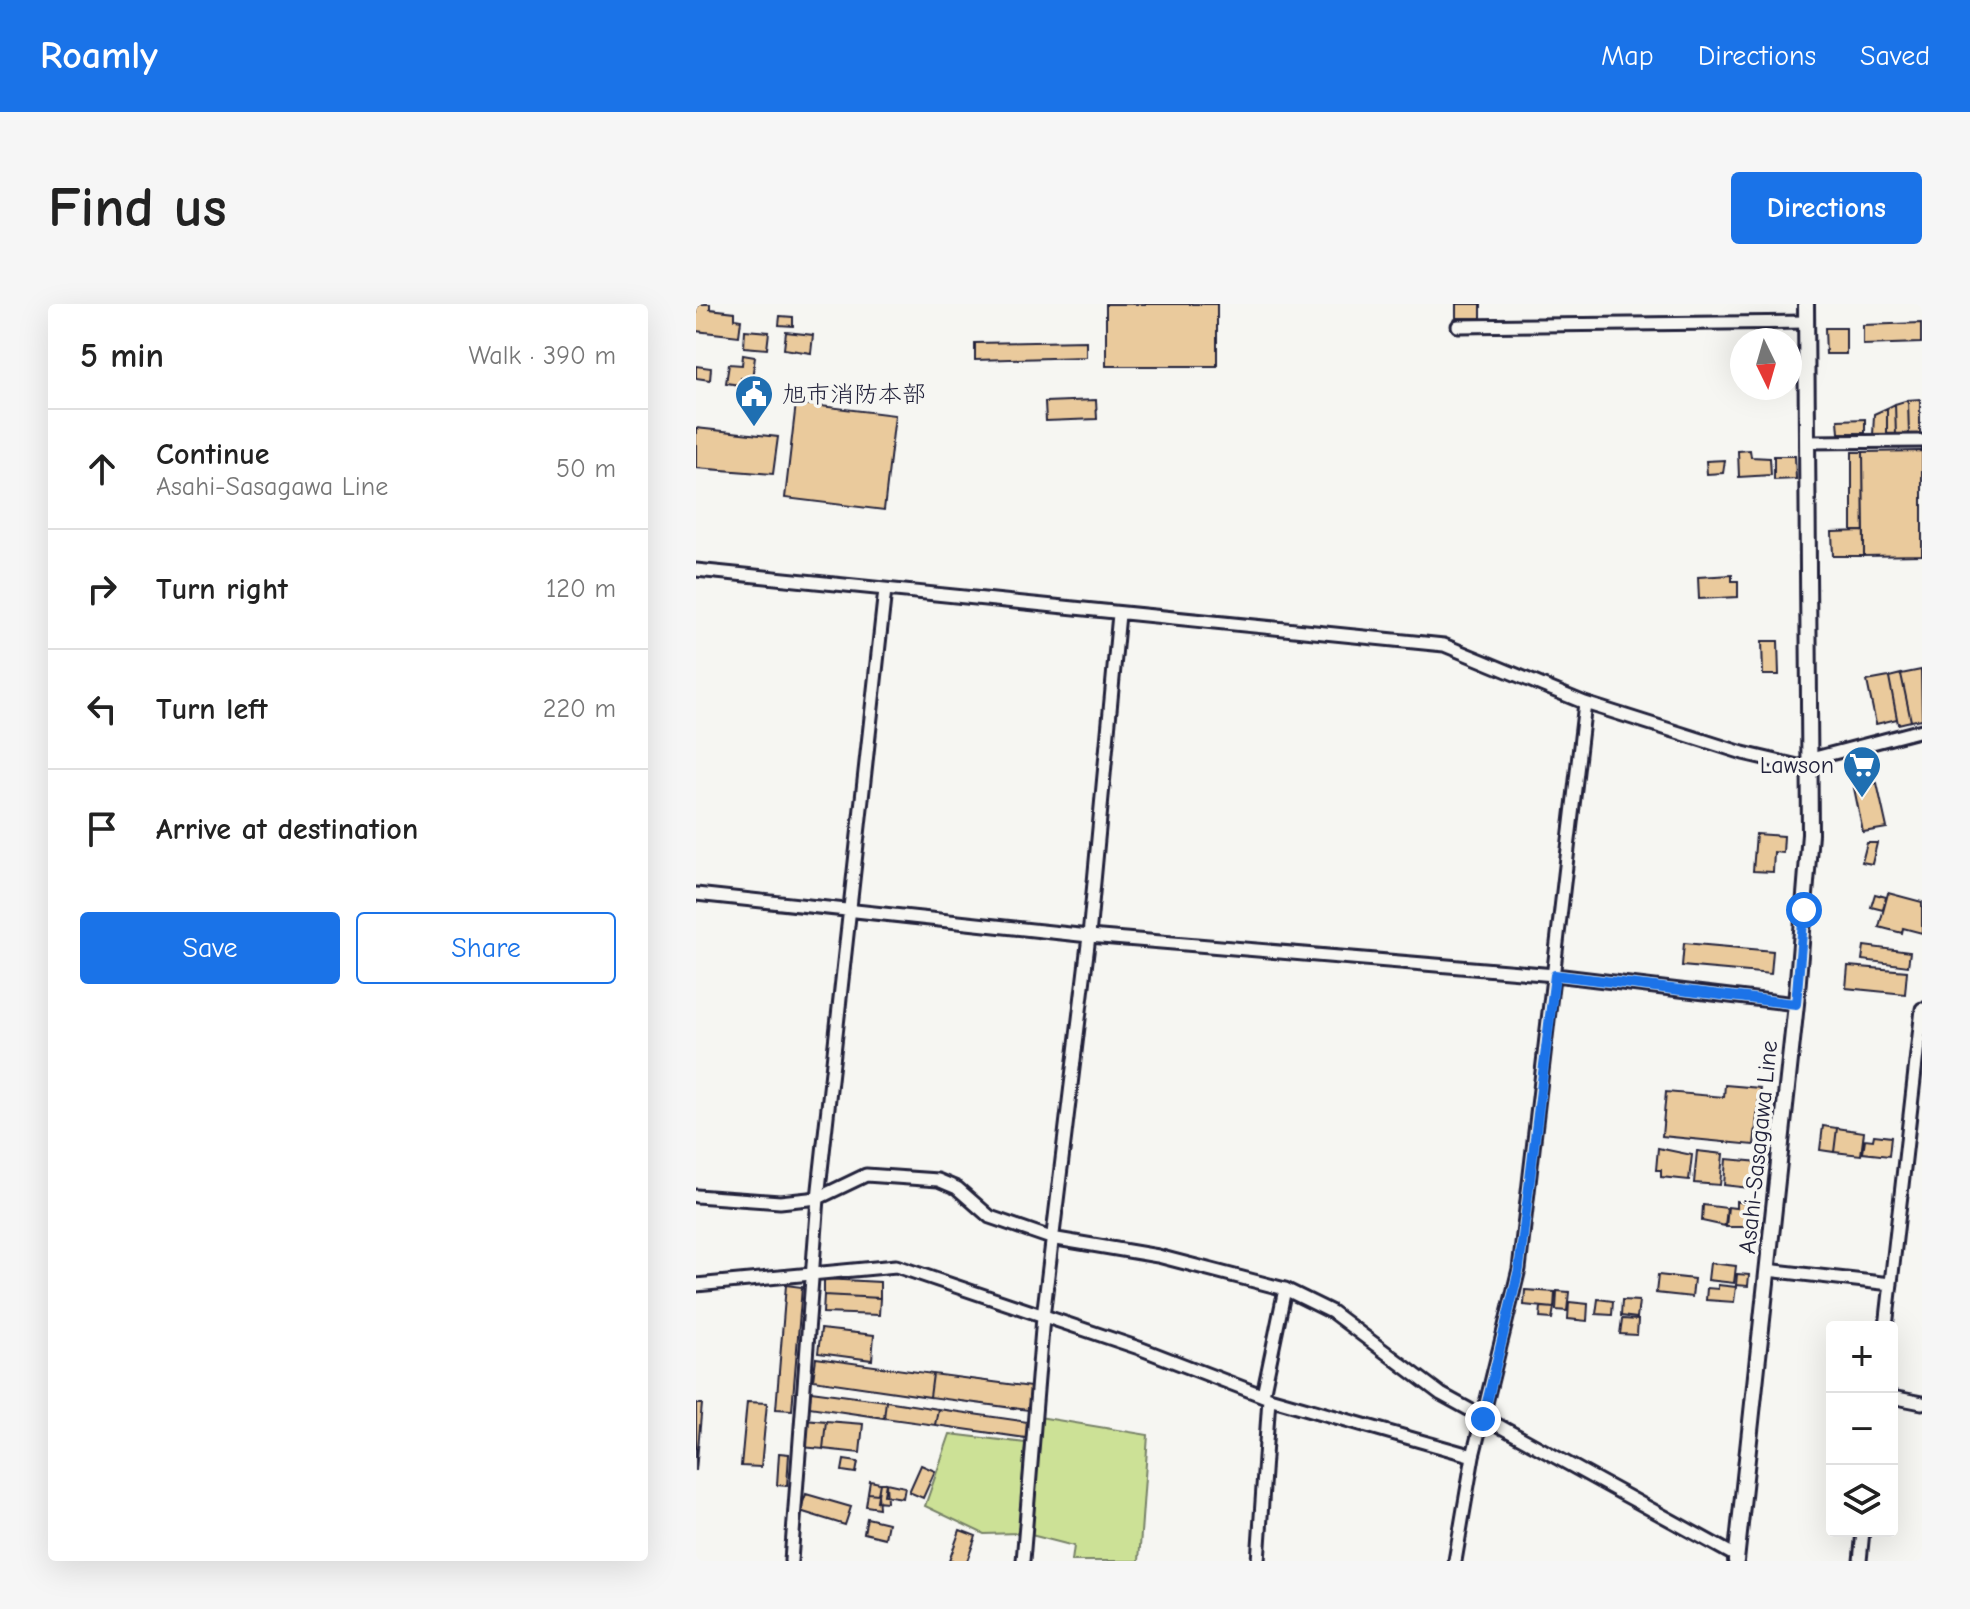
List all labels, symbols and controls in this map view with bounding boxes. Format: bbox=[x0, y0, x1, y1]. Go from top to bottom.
text: Roamly bbox=[40, 34, 158, 78]
text: Map bbox=[1601, 40, 1654, 72]
text: Directions bbox=[1698, 40, 1816, 72]
text: Saved bbox=[1860, 40, 1930, 72]
button: Directions bbox=[1731, 172, 1922, 244]
text: Find us bbox=[48, 176, 227, 240]
north arrow bbox=[1730, 328, 1802, 400]
text: 5 min bbox=[80, 336, 164, 376]
text: Walk · 390 m bbox=[469, 341, 616, 371]
public building icon: 旭市消防本部 bbox=[733, 373, 775, 428]
place label: 旭市消防本部 bbox=[782, 380, 926, 408]
text: Continue bbox=[156, 437, 270, 472]
icon: ahead bbox=[80, 447, 124, 491]
text: 50 m bbox=[556, 454, 616, 484]
text: Asahi-Sasagawa Line bbox=[156, 472, 388, 502]
icon: right bbox=[80, 567, 124, 611]
text: Turn right bbox=[156, 572, 288, 607]
text: 120 m bbox=[546, 574, 616, 604]
icon: left bbox=[80, 687, 124, 731]
text: Turn left bbox=[156, 692, 268, 727]
text: 220 m bbox=[543, 694, 616, 724]
supermarket icon: Lawson bbox=[1841, 744, 1883, 799]
place label: Lawson bbox=[1760, 751, 1834, 779]
icon: arrive bbox=[80, 807, 124, 851]
text: Arrive at destination bbox=[156, 812, 418, 847]
route start bbox=[1786, 892, 1822, 928]
button: Save bbox=[80, 912, 340, 984]
button: Share bbox=[356, 912, 616, 984]
street label: Asahi-Sasagawa Line bbox=[1733, 1039, 1783, 1255]
map controls bbox=[1826, 1321, 1898, 1537]
button: + bbox=[1826, 1321, 1898, 1393]
button: − bbox=[1826, 1393, 1898, 1465]
route end bbox=[1465, 1401, 1501, 1437]
button: layers bbox=[1826, 1465, 1898, 1537]

